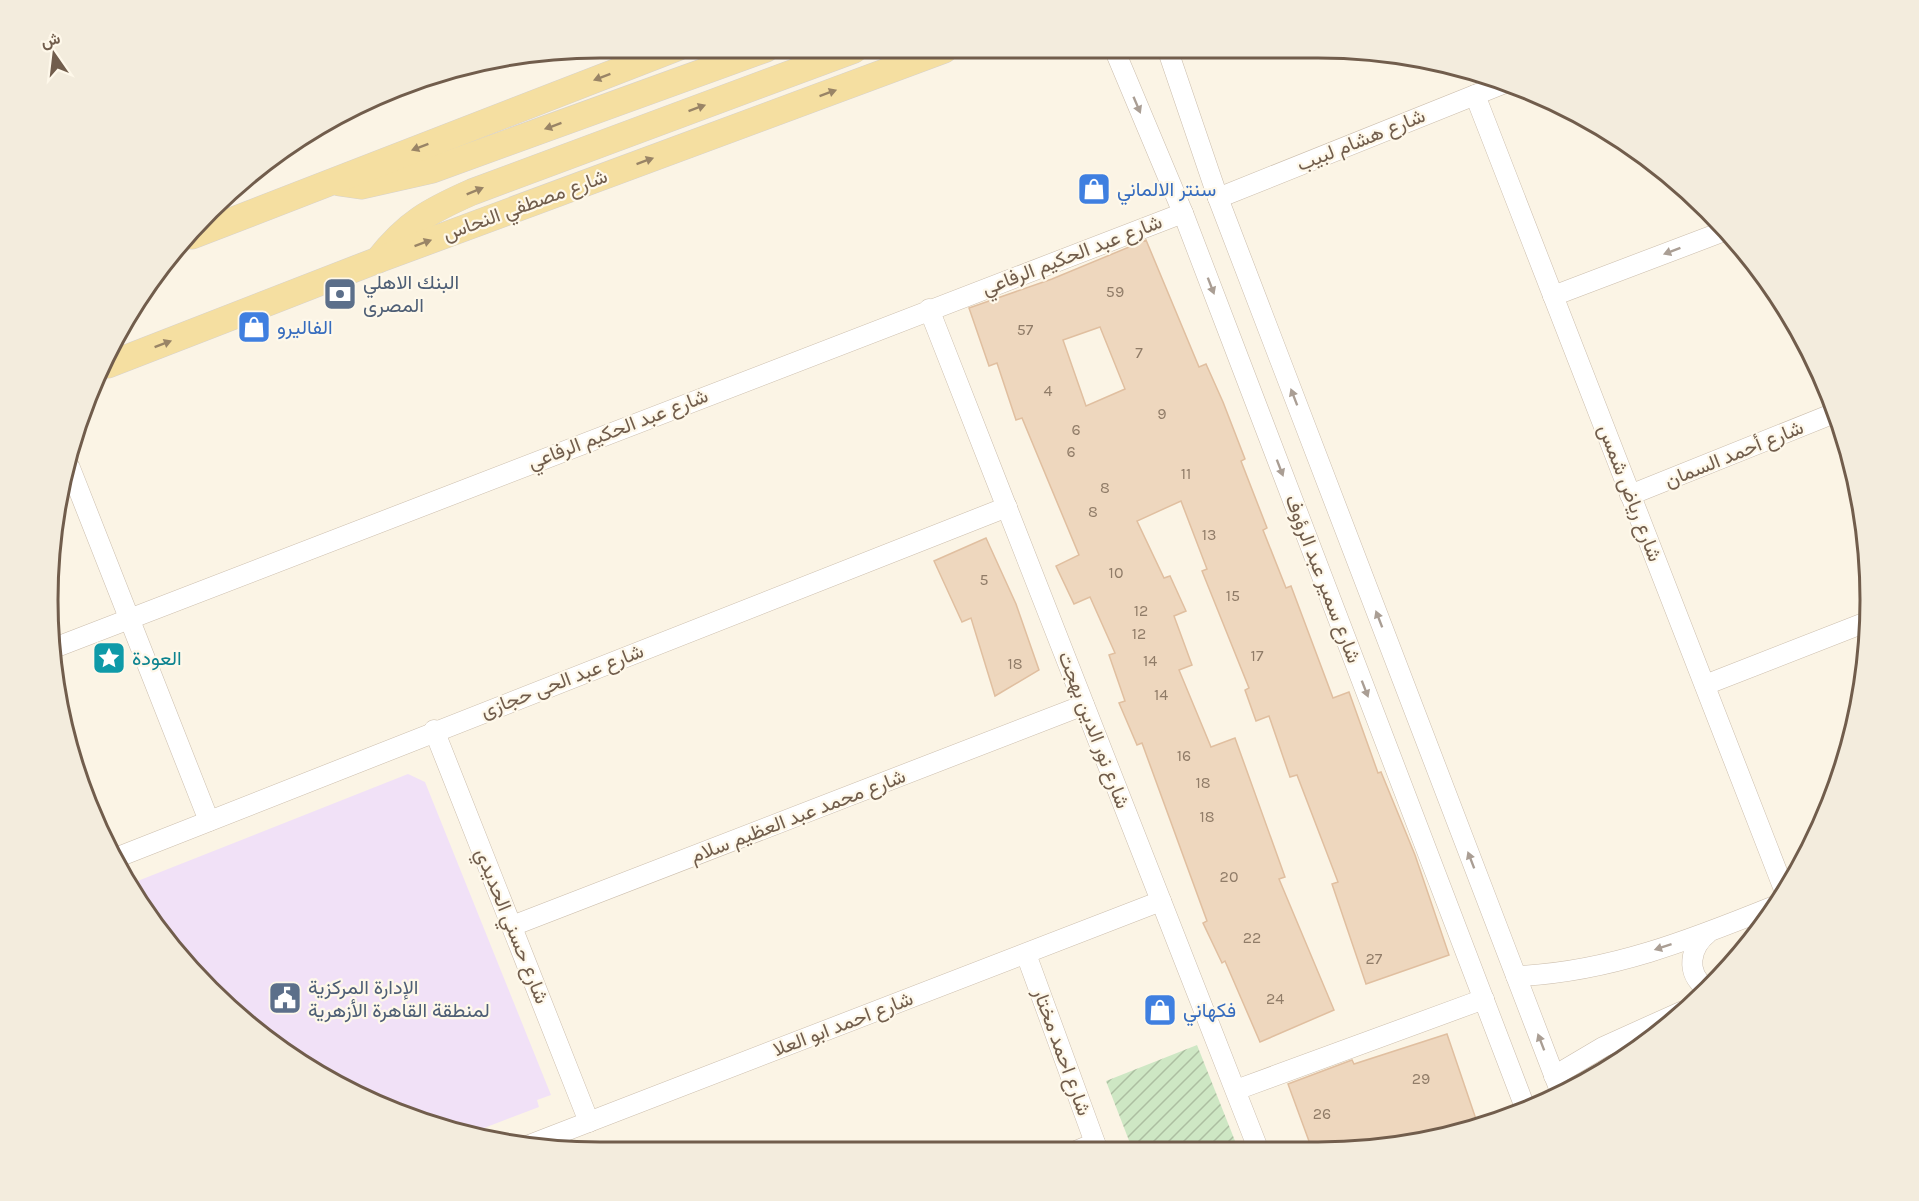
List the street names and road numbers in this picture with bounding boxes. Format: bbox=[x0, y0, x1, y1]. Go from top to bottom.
street label: شارع هشام لبيب bbox=[1294, 104, 1429, 178]
street label: شارع مصطفي النحاس bbox=[439, 164, 612, 250]
street label: شارع عبد الحكيم الرفاعي bbox=[979, 210, 1167, 305]
street label: شارع عبد الحكيم الرفاعي bbox=[525, 384, 713, 479]
street label: شارع أحمد السمان bbox=[1661, 416, 1807, 494]
street label: شارع رياض شمس bbox=[1591, 421, 1667, 566]
street label: شارع سمير عبد الرؤوف bbox=[1278, 492, 1366, 667]
street label: شارع عبد الحى حجازى bbox=[477, 639, 647, 725]
street label: شارع نور الدين بهجت bbox=[1052, 648, 1135, 813]
street label: شارع محمد عبد العظيم سلام bbox=[687, 764, 910, 870]
street label: شارع حسني الحديدي bbox=[466, 845, 554, 1009]
street label: شارع احمد مختار bbox=[1026, 984, 1096, 1120]
street label: شارع احمد ابو العلا bbox=[770, 987, 917, 1063]

